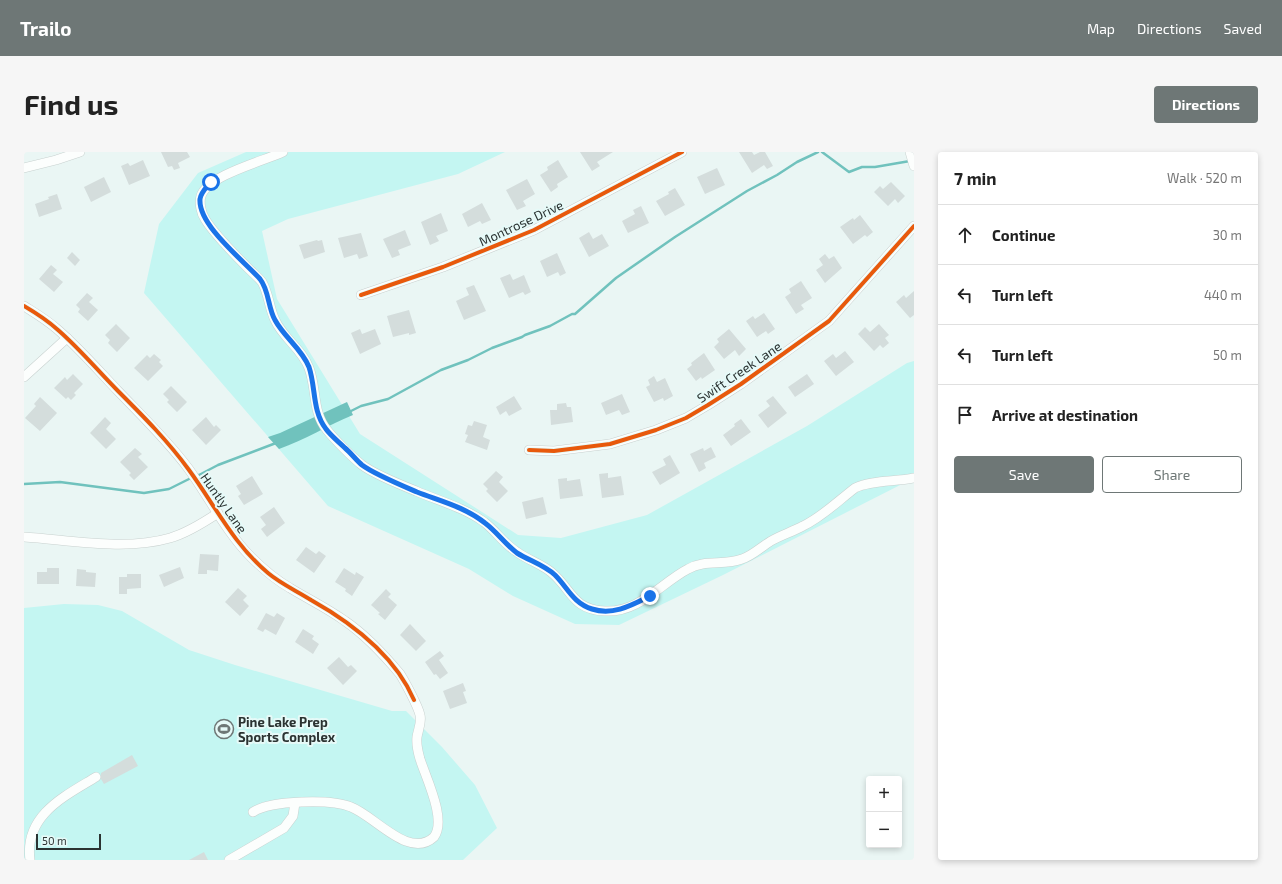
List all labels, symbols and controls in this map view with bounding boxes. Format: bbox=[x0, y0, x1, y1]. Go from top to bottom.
text: Trailo bbox=[20, 17, 72, 40]
text: Map bbox=[1087, 20, 1115, 37]
text: Directions bbox=[1137, 20, 1202, 37]
text: Saved bbox=[1224, 20, 1262, 37]
button: Directions bbox=[1154, 86, 1258, 123]
text: Find us bbox=[24, 87, 118, 121]
text: 7 min bbox=[954, 168, 997, 188]
text: Walk · 520 m bbox=[1167, 170, 1242, 186]
route start bbox=[202, 173, 220, 191]
street label: Montrose Drive bbox=[476, 197, 566, 249]
icon: ahead bbox=[954, 224, 976, 246]
text: Continue bbox=[992, 226, 1055, 244]
text: 30 m bbox=[1213, 227, 1242, 243]
icon: left bbox=[954, 284, 976, 306]
text: Turn left bbox=[992, 286, 1053, 304]
text: 440 m bbox=[1204, 287, 1242, 303]
street label: Swift Creek Lane bbox=[694, 338, 784, 406]
icon: left bbox=[954, 344, 976, 366]
text: Turn left bbox=[992, 346, 1053, 364]
text: 50 m bbox=[1213, 347, 1242, 363]
icon: arrive bbox=[954, 404, 976, 426]
text: Arrive at destination bbox=[992, 406, 1138, 424]
button: Save bbox=[954, 456, 1094, 493]
button: Share bbox=[1102, 456, 1242, 493]
street label: Huntly Lane bbox=[197, 470, 251, 536]
route end bbox=[641, 587, 659, 605]
place label: Pine Lake Prep Sports Complex bbox=[238, 714, 336, 745]
sports icon: Pine Lake Prep Sports Complex bbox=[213, 718, 235, 740]
map controls bbox=[866, 776, 902, 848]
button: + bbox=[866, 776, 902, 812]
button: − bbox=[866, 812, 902, 848]
scale bar bbox=[36, 832, 101, 851]
text: 50 m bbox=[42, 834, 67, 847]

